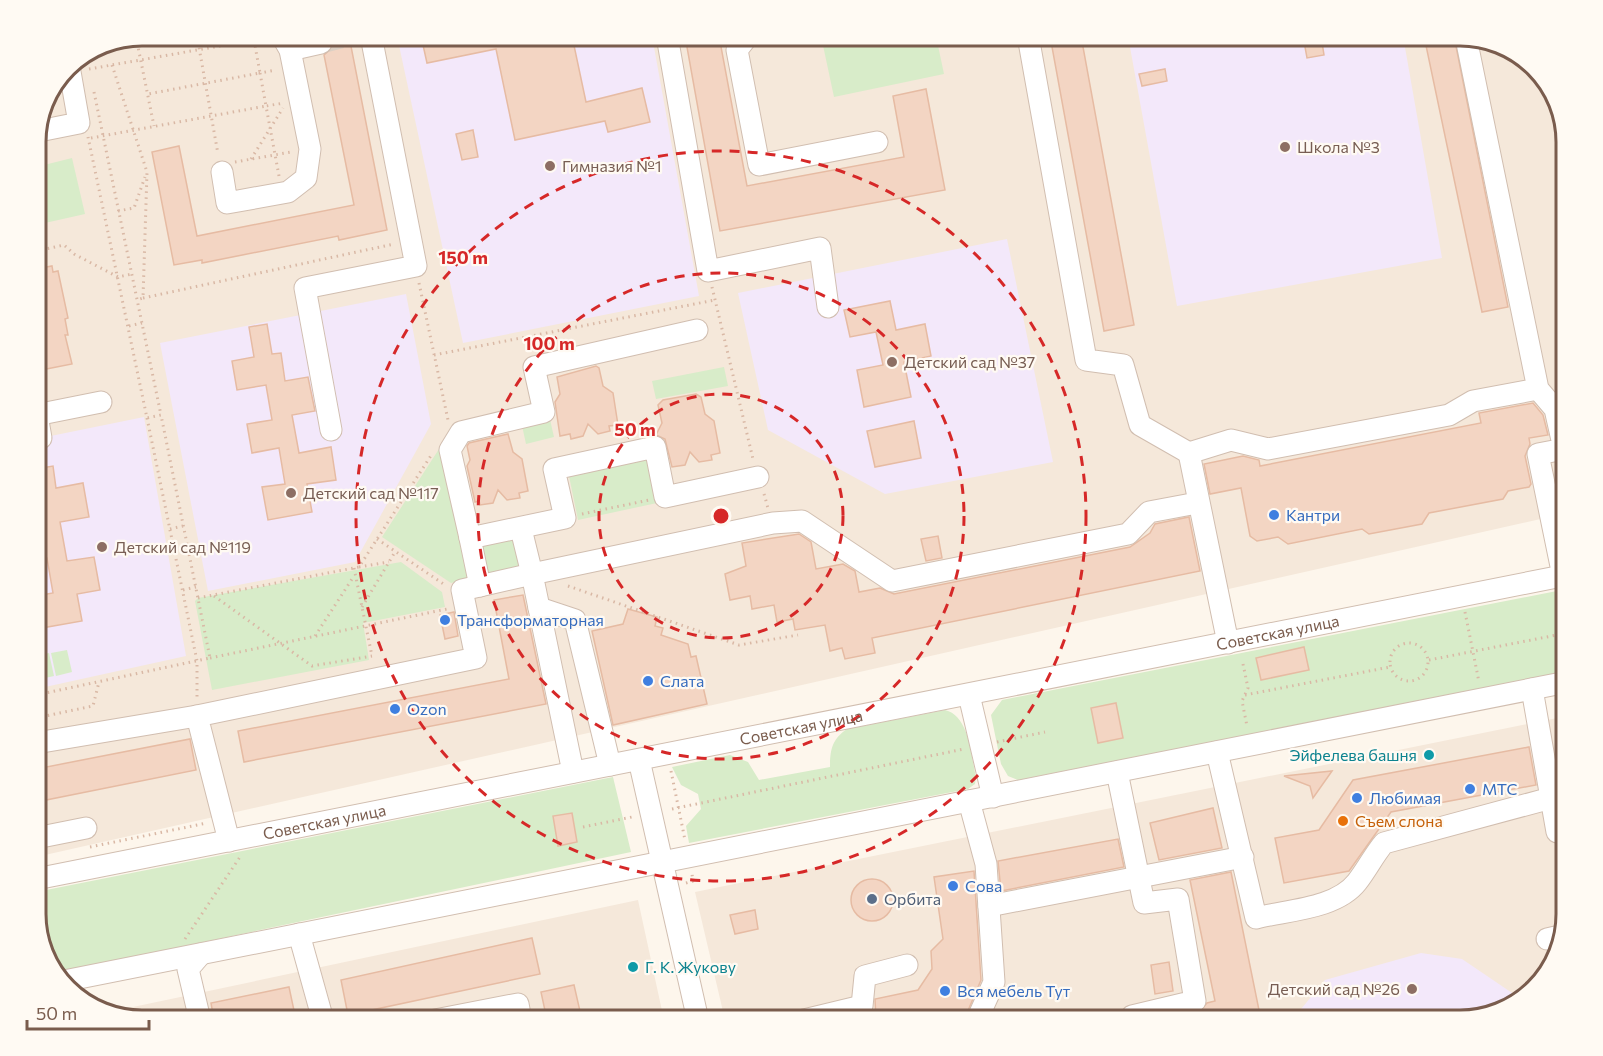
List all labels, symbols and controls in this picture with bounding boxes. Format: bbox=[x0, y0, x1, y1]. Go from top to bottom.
place label: Школа №3 bbox=[1297, 137, 1380, 156]
marker: Школа №3 bbox=[1278, 140, 1292, 154]
place label: Гимназия №1 bbox=[562, 156, 662, 175]
marker: Гимназия №1 bbox=[543, 159, 557, 173]
text: 150 m bbox=[438, 246, 488, 268]
text: 100 m bbox=[523, 332, 575, 354]
place label: Детский сад №37 bbox=[904, 352, 1035, 371]
marker: Детский сад №37 bbox=[885, 355, 899, 369]
text: 50 m bbox=[614, 418, 656, 440]
place label: Детский сад №117 bbox=[303, 483, 439, 502]
marker: Детский сад №117 bbox=[284, 486, 298, 500]
place label: Кантри bbox=[1286, 505, 1340, 524]
centre of rings bbox=[711, 506, 731, 526]
marker: Кантри bbox=[1267, 508, 1281, 522]
place label: Детский сад №119 bbox=[114, 537, 251, 556]
marker: Детский сад №119 bbox=[95, 540, 109, 554]
place label: Трансформаторная bbox=[457, 610, 604, 629]
street label: Советская улица bbox=[1215, 610, 1341, 653]
marker: Трансформаторная bbox=[438, 613, 452, 627]
place label: Слата bbox=[660, 671, 704, 690]
marker: Слата bbox=[641, 674, 655, 688]
place label: Ozon bbox=[407, 699, 447, 718]
marker: Ozon bbox=[388, 702, 402, 716]
street label: Советская улица bbox=[738, 705, 864, 748]
place label: Эйфелева башня bbox=[1289, 745, 1417, 764]
marker: Эйфелева башня bbox=[1422, 748, 1436, 762]
place label: МТС bbox=[1482, 779, 1517, 798]
marker: МТС bbox=[1463, 782, 1477, 796]
place label: Любимая bbox=[1369, 788, 1441, 807]
marker: Любимая bbox=[1350, 791, 1364, 805]
street label: Советская улица bbox=[261, 800, 387, 843]
place label: Съем слона bbox=[1355, 811, 1443, 830]
marker: Съем слона bbox=[1336, 814, 1350, 828]
place label: Сова bbox=[965, 876, 1002, 895]
marker: Сова bbox=[946, 879, 960, 893]
place label: Орбита bbox=[884, 889, 941, 908]
marker: Орбита bbox=[865, 892, 879, 906]
place label: Г. К. Жукову bbox=[645, 957, 736, 976]
marker: Г. К. Жукову bbox=[626, 960, 640, 974]
place label: Детский сад №26 bbox=[1268, 979, 1400, 998]
place label: Вся мебель Тут bbox=[957, 981, 1071, 1000]
marker: Детский сад №26 bbox=[1405, 982, 1419, 996]
marker: Вся мебель Тут bbox=[938, 984, 952, 998]
scale bar bbox=[27, 993, 148, 1031]
text: 50 m bbox=[36, 1002, 77, 1024]

